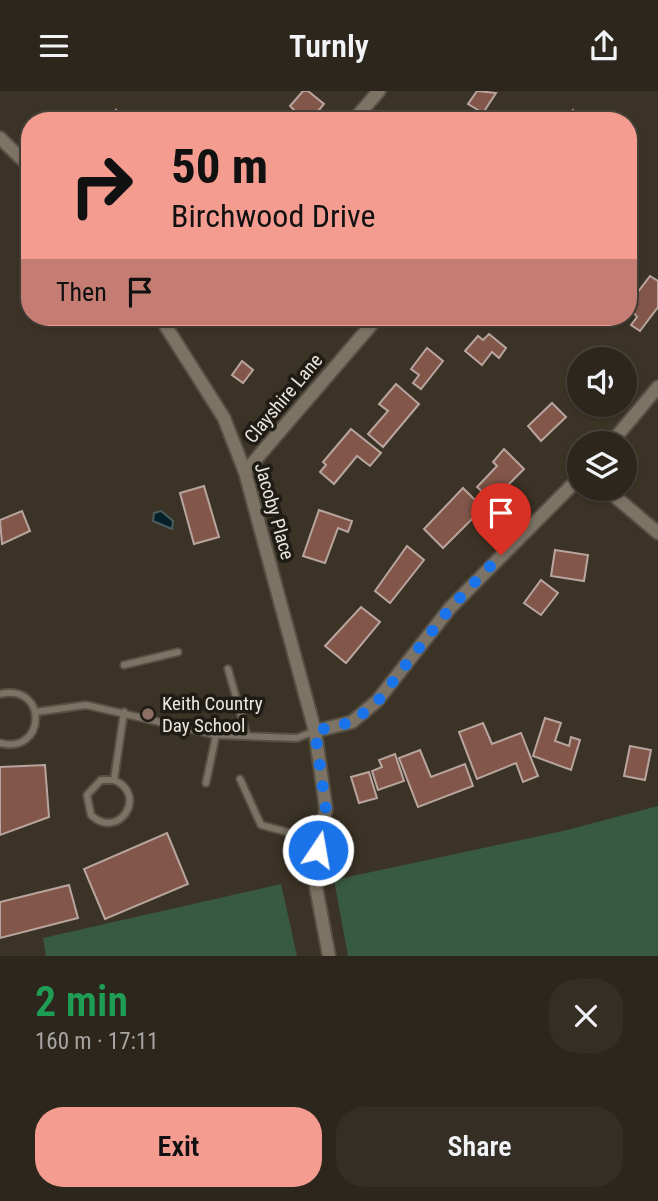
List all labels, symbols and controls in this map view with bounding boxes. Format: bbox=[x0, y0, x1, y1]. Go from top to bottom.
icon: menu bbox=[35, 27, 73, 65]
text: Turnly bbox=[289, 27, 369, 65]
icon: share bbox=[585, 27, 623, 65]
text: 50 m bbox=[171, 138, 268, 195]
icon: right bbox=[56, 140, 147, 231]
text: Birchwood Drive bbox=[171, 197, 375, 235]
icon: arrive bbox=[121, 273, 159, 311]
text: Then bbox=[56, 277, 107, 307]
map controls bbox=[567, 347, 637, 501]
button: sound bbox=[567, 347, 637, 417]
street label: Clayshire Lane bbox=[239, 349, 327, 448]
button: layers bbox=[567, 431, 637, 501]
street label: Jacoby Place bbox=[250, 460, 299, 562]
pin bbox=[471, 483, 531, 555]
icon: arrive bbox=[482, 494, 520, 532]
place label: Keith Country Day School bbox=[162, 692, 263, 737]
marker: Keith Country Day School bbox=[140, 706, 156, 722]
position arrow bbox=[281, 813, 355, 887]
text: 2 min bbox=[35, 977, 128, 1026]
button: close bbox=[549, 979, 623, 1053]
text: 160 m · 17:11 bbox=[35, 1028, 159, 1055]
button: Exit bbox=[35, 1107, 322, 1187]
button: Share bbox=[336, 1107, 623, 1187]

